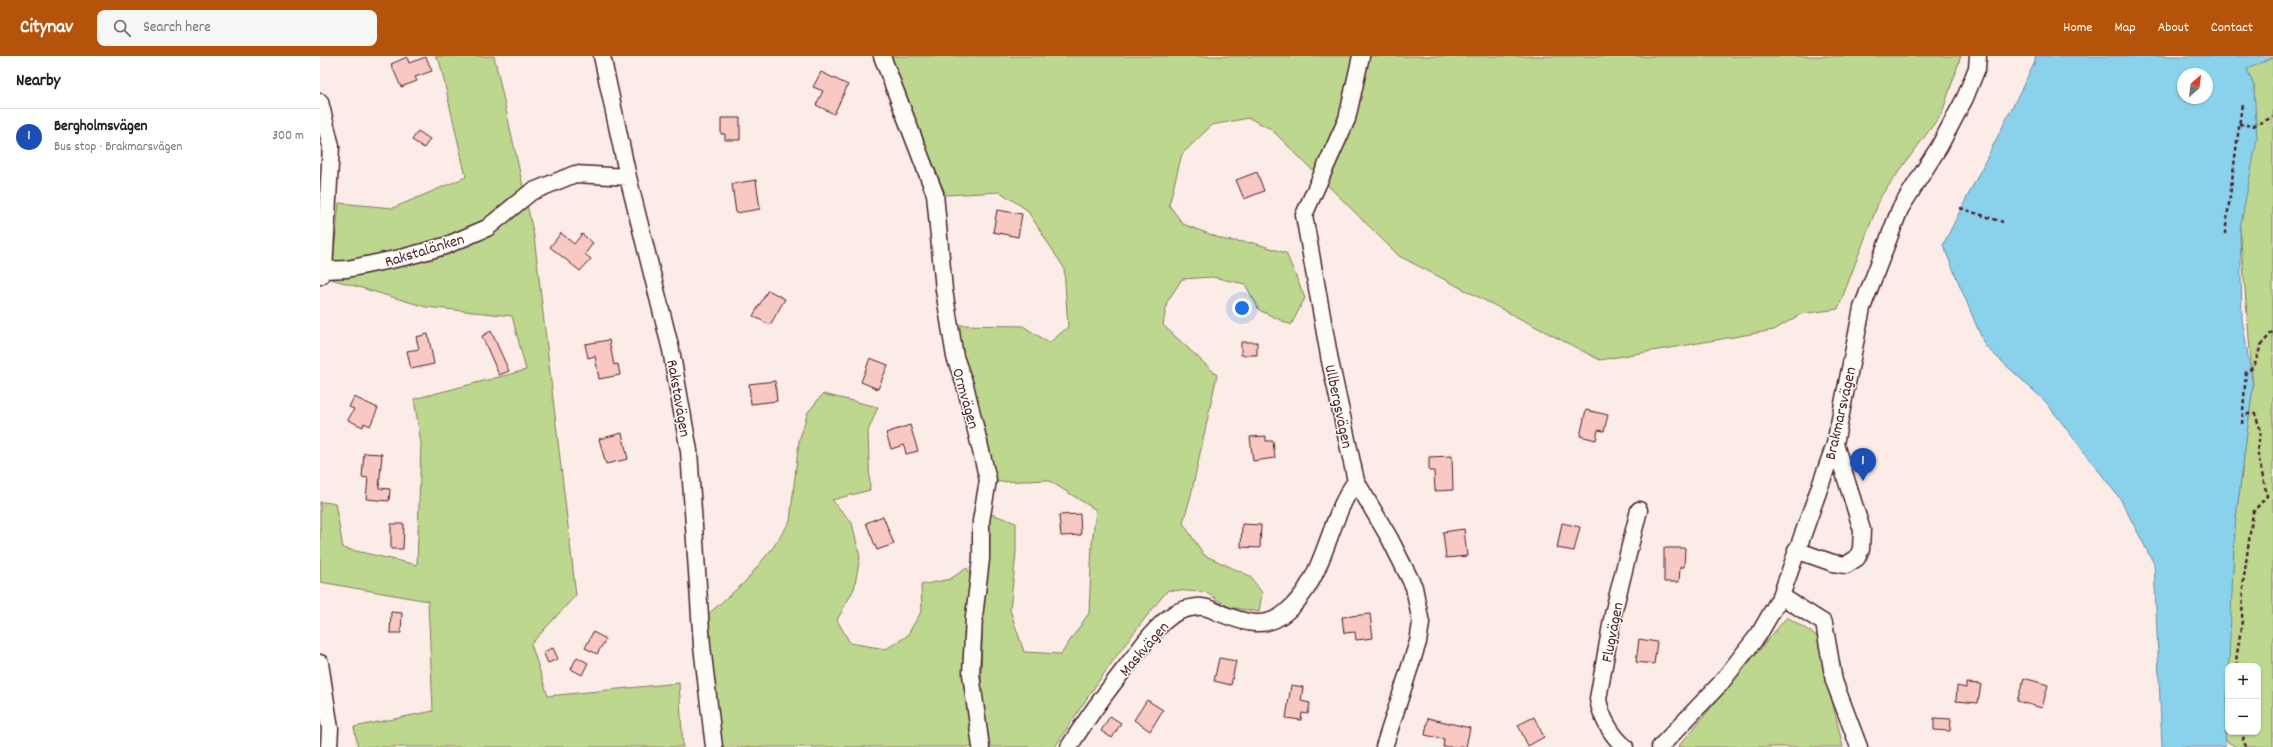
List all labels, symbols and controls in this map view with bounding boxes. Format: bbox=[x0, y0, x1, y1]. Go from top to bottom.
search box bbox=[97, 10, 377, 46]
text: Citynav bbox=[20, 15, 73, 42]
icon: search bbox=[111, 17, 133, 39]
text: Search here bbox=[143, 17, 211, 39]
text: Home bbox=[2063, 18, 2092, 38]
text: Map bbox=[2114, 18, 2136, 38]
text: About bbox=[2158, 18, 2189, 38]
text: Contact bbox=[2211, 18, 2253, 38]
north arrow bbox=[2177, 68, 2213, 104]
text: Nearby bbox=[16, 70, 60, 94]
text: Bergholmsvägen bbox=[54, 116, 147, 138]
text: 1 bbox=[28, 127, 30, 146]
text: 300 m bbox=[272, 127, 304, 146]
text: Bus stop · Brakmarsvägen bbox=[54, 138, 182, 157]
street label: Rakstalänken bbox=[382, 228, 467, 274]
your location bbox=[1232, 298, 1252, 318]
street label: Rakstavägen bbox=[659, 358, 696, 439]
street label: Ullbergsvägen bbox=[1317, 363, 1358, 451]
street label: Brakmarsvägen bbox=[1820, 365, 1863, 462]
street label: Ormvägen bbox=[945, 366, 984, 432]
pin: 1 bbox=[1850, 448, 1876, 481]
street label: Flugvägen bbox=[1596, 600, 1631, 665]
street label: Maskvägen bbox=[1114, 617, 1175, 682]
map controls bbox=[2225, 663, 2261, 735]
button: + bbox=[2225, 663, 2261, 699]
button: − bbox=[2225, 699, 2261, 735]

